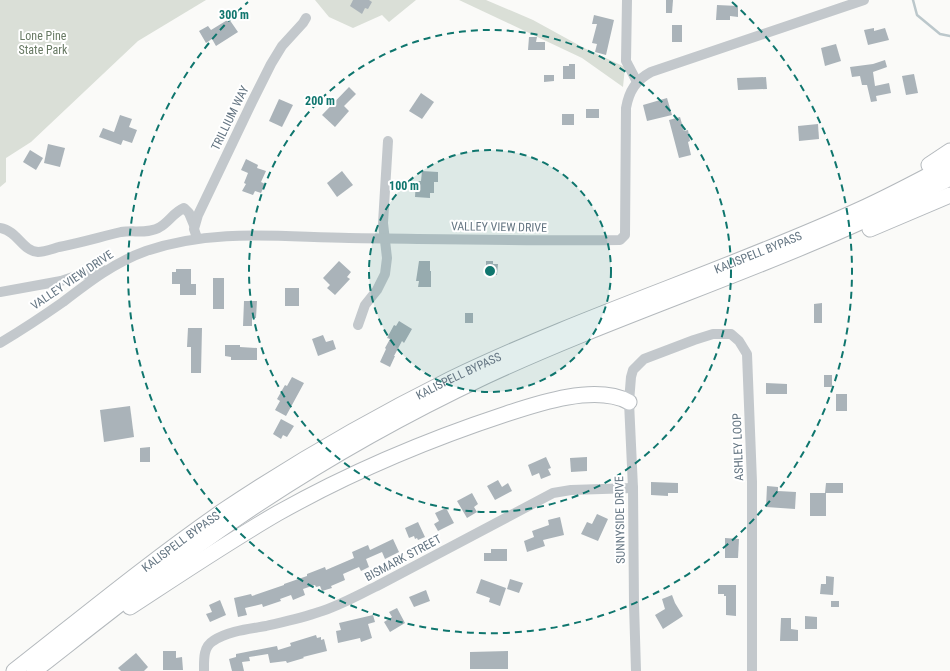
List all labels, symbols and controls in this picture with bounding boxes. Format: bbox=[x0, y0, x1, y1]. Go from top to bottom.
text: 300 m bbox=[219, 8, 249, 22]
park label: Lone Pine State Park bbox=[19, 29, 68, 57]
street label: TRILLIUM WAY bbox=[208, 83, 252, 153]
text: 200 m bbox=[305, 94, 335, 108]
text: 100 m bbox=[389, 179, 419, 193]
street label: VALLEY VIEW DRIVE bbox=[451, 219, 547, 235]
street label: KALISPELL BYPASS bbox=[712, 229, 804, 276]
street label: VALLEY VIEW DRIVE bbox=[28, 247, 116, 313]
centre of rings bbox=[483, 264, 497, 278]
street label: KALISPELL BYPASS bbox=[414, 350, 503, 403]
street label: ASHLEY LOOP bbox=[730, 413, 746, 481]
street label: SUNNYSIDE DRIVE bbox=[612, 476, 628, 564]
street label: KALISPELL BYPASS bbox=[139, 509, 222, 575]
street label: BISMARK STREET bbox=[362, 532, 444, 584]

